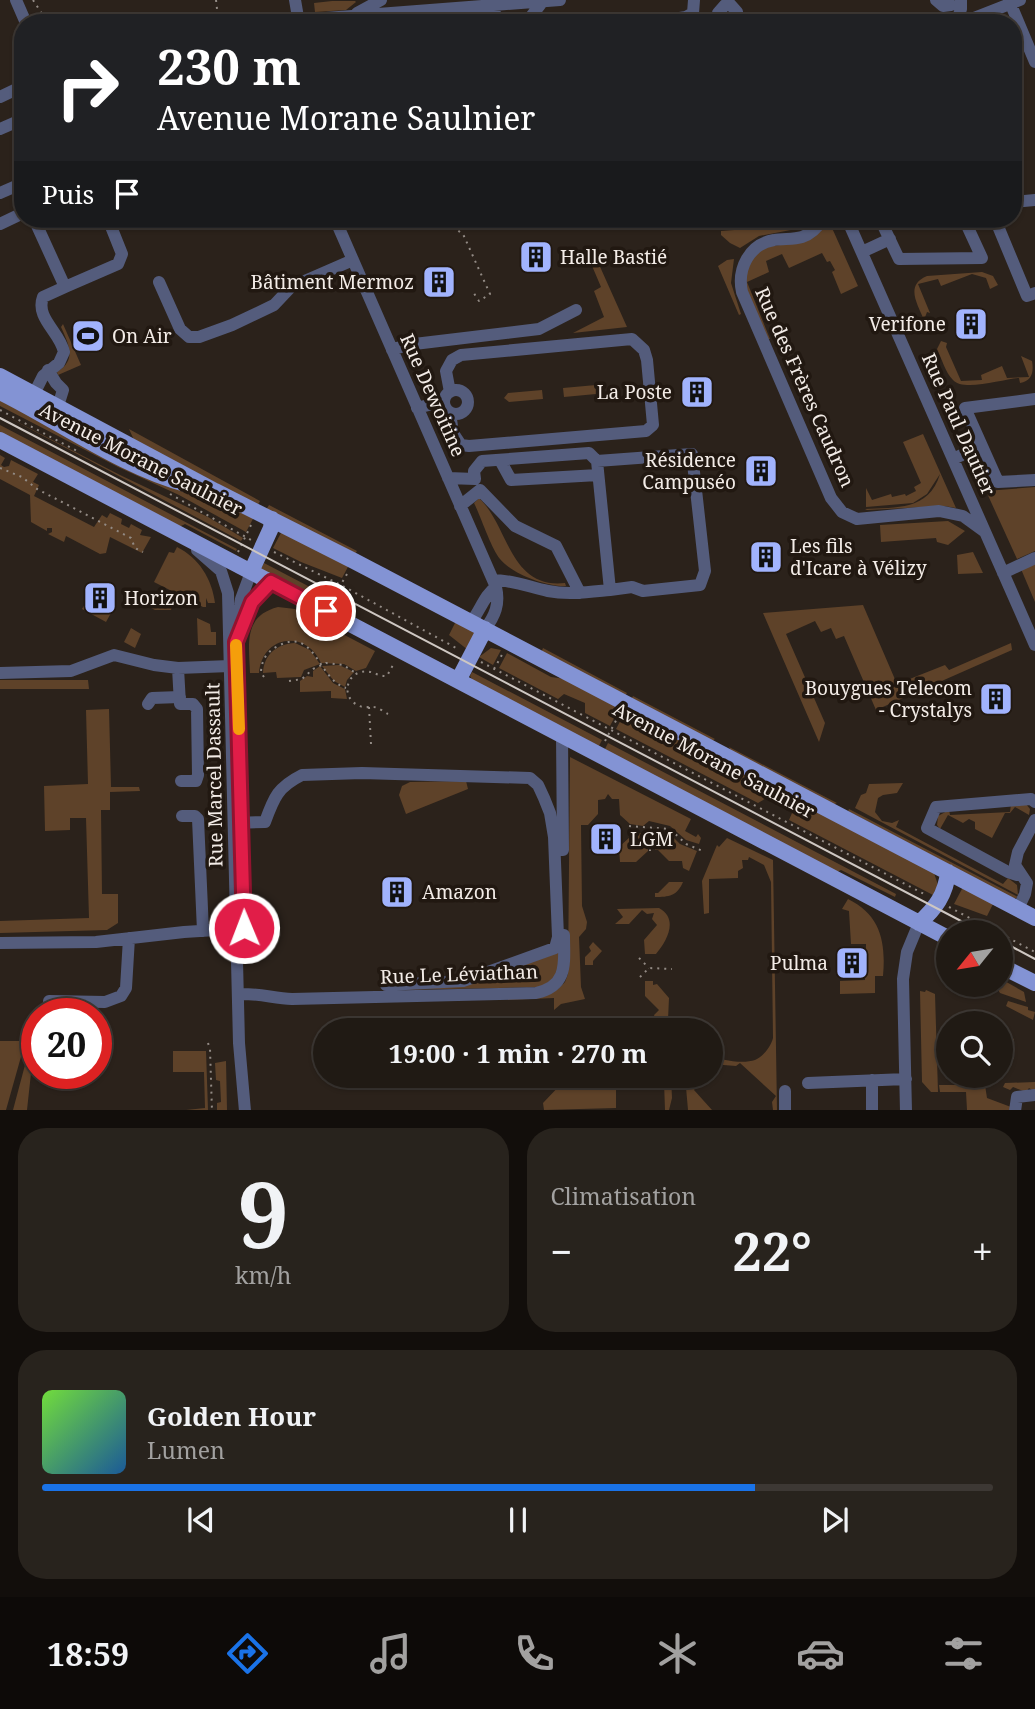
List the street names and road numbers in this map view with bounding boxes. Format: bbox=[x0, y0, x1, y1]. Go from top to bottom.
street label: Rue des Frères Caudron bbox=[749, 283, 861, 491]
street label: Rue Dewoitine bbox=[394, 329, 472, 461]
street label: Rue Paul Dautier bbox=[916, 349, 1002, 499]
street label: Avenue Morane Saulnier bbox=[35, 396, 247, 522]
street label: Rue Marcel Dassault bbox=[199, 682, 229, 867]
street label: Avenue Morane Saulnier bbox=[609, 696, 819, 824]
street label: Rue Le Léviathan bbox=[380, 958, 538, 990]

